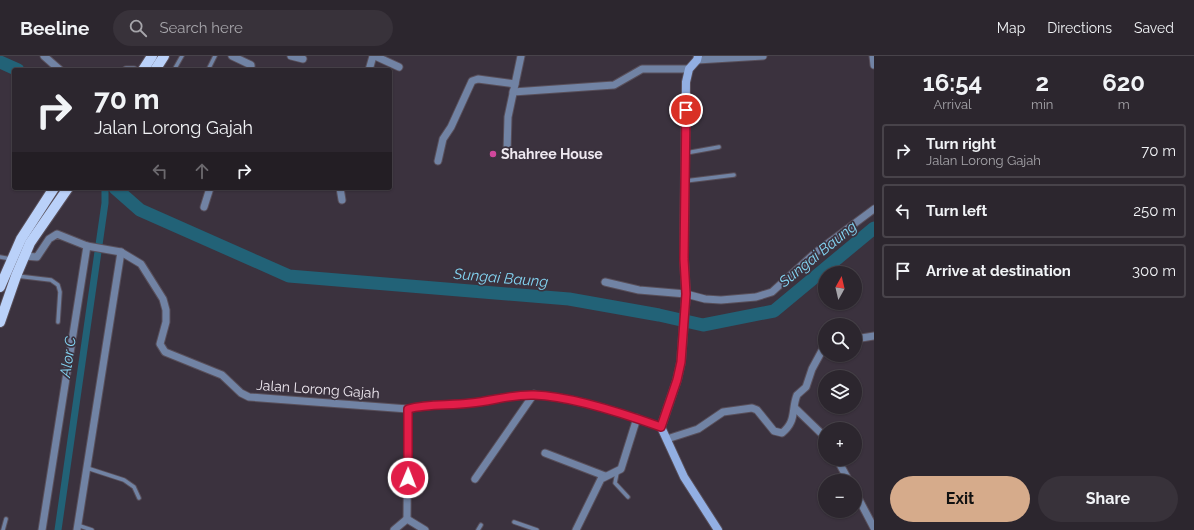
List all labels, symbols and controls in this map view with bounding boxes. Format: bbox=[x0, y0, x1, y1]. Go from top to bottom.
search box bbox=[113, 10, 393, 46]
text: Beeline bbox=[20, 17, 89, 39]
icon: search bbox=[127, 17, 149, 39]
text: Search here bbox=[159, 19, 243, 37]
text: Map bbox=[997, 20, 1025, 36]
text: Directions bbox=[1047, 20, 1112, 36]
text: Saved bbox=[1134, 20, 1174, 36]
text: 16:54 bbox=[923, 68, 982, 97]
text: 2 bbox=[1035, 68, 1049, 97]
text: 620 bbox=[1102, 68, 1145, 97]
text: 70 m bbox=[94, 83, 160, 116]
icon: right bbox=[28, 84, 80, 136]
pin bbox=[669, 93, 703, 127]
text: Arrival bbox=[933, 97, 972, 112]
text: min bbox=[1031, 97, 1053, 112]
text: m bbox=[1118, 97, 1130, 112]
icon: arrive bbox=[675, 99, 697, 121]
text: Jalan Lorong Gajah bbox=[94, 117, 253, 138]
text: Turn right bbox=[926, 135, 996, 153]
icon: right bbox=[892, 140, 914, 162]
text: 70 m bbox=[1141, 142, 1176, 160]
place label: Shahree House bbox=[501, 146, 603, 162]
marker: Shahree House bbox=[488, 149, 498, 159]
text: Jalan Lorong Gajah bbox=[926, 153, 1041, 168]
icon: left bbox=[149, 160, 171, 182]
icon: ahead bbox=[191, 160, 213, 182]
icon: right bbox=[233, 160, 255, 182]
icon: left bbox=[892, 200, 914, 222]
text: Turn left bbox=[926, 202, 987, 220]
text: 250 m bbox=[1133, 202, 1176, 220]
water label: Sungai Baung bbox=[775, 217, 861, 291]
icon: arrive bbox=[892, 260, 914, 282]
text: Arrive at destination bbox=[926, 262, 1071, 280]
text: 300 m bbox=[1132, 262, 1176, 280]
water label: Sungai Baung bbox=[452, 265, 549, 291]
north arrow bbox=[818, 266, 862, 310]
map controls bbox=[818, 266, 862, 518]
button: search bbox=[818, 318, 862, 362]
water label: Alor C bbox=[56, 334, 80, 379]
button: layers bbox=[818, 370, 862, 414]
street label: Jalan Lorong Gajah bbox=[256, 377, 380, 401]
button: + bbox=[818, 422, 862, 466]
position arrow bbox=[387, 457, 429, 499]
button: − bbox=[818, 474, 862, 518]
button: Exit bbox=[890, 476, 1030, 522]
button: Share bbox=[1038, 476, 1178, 522]

